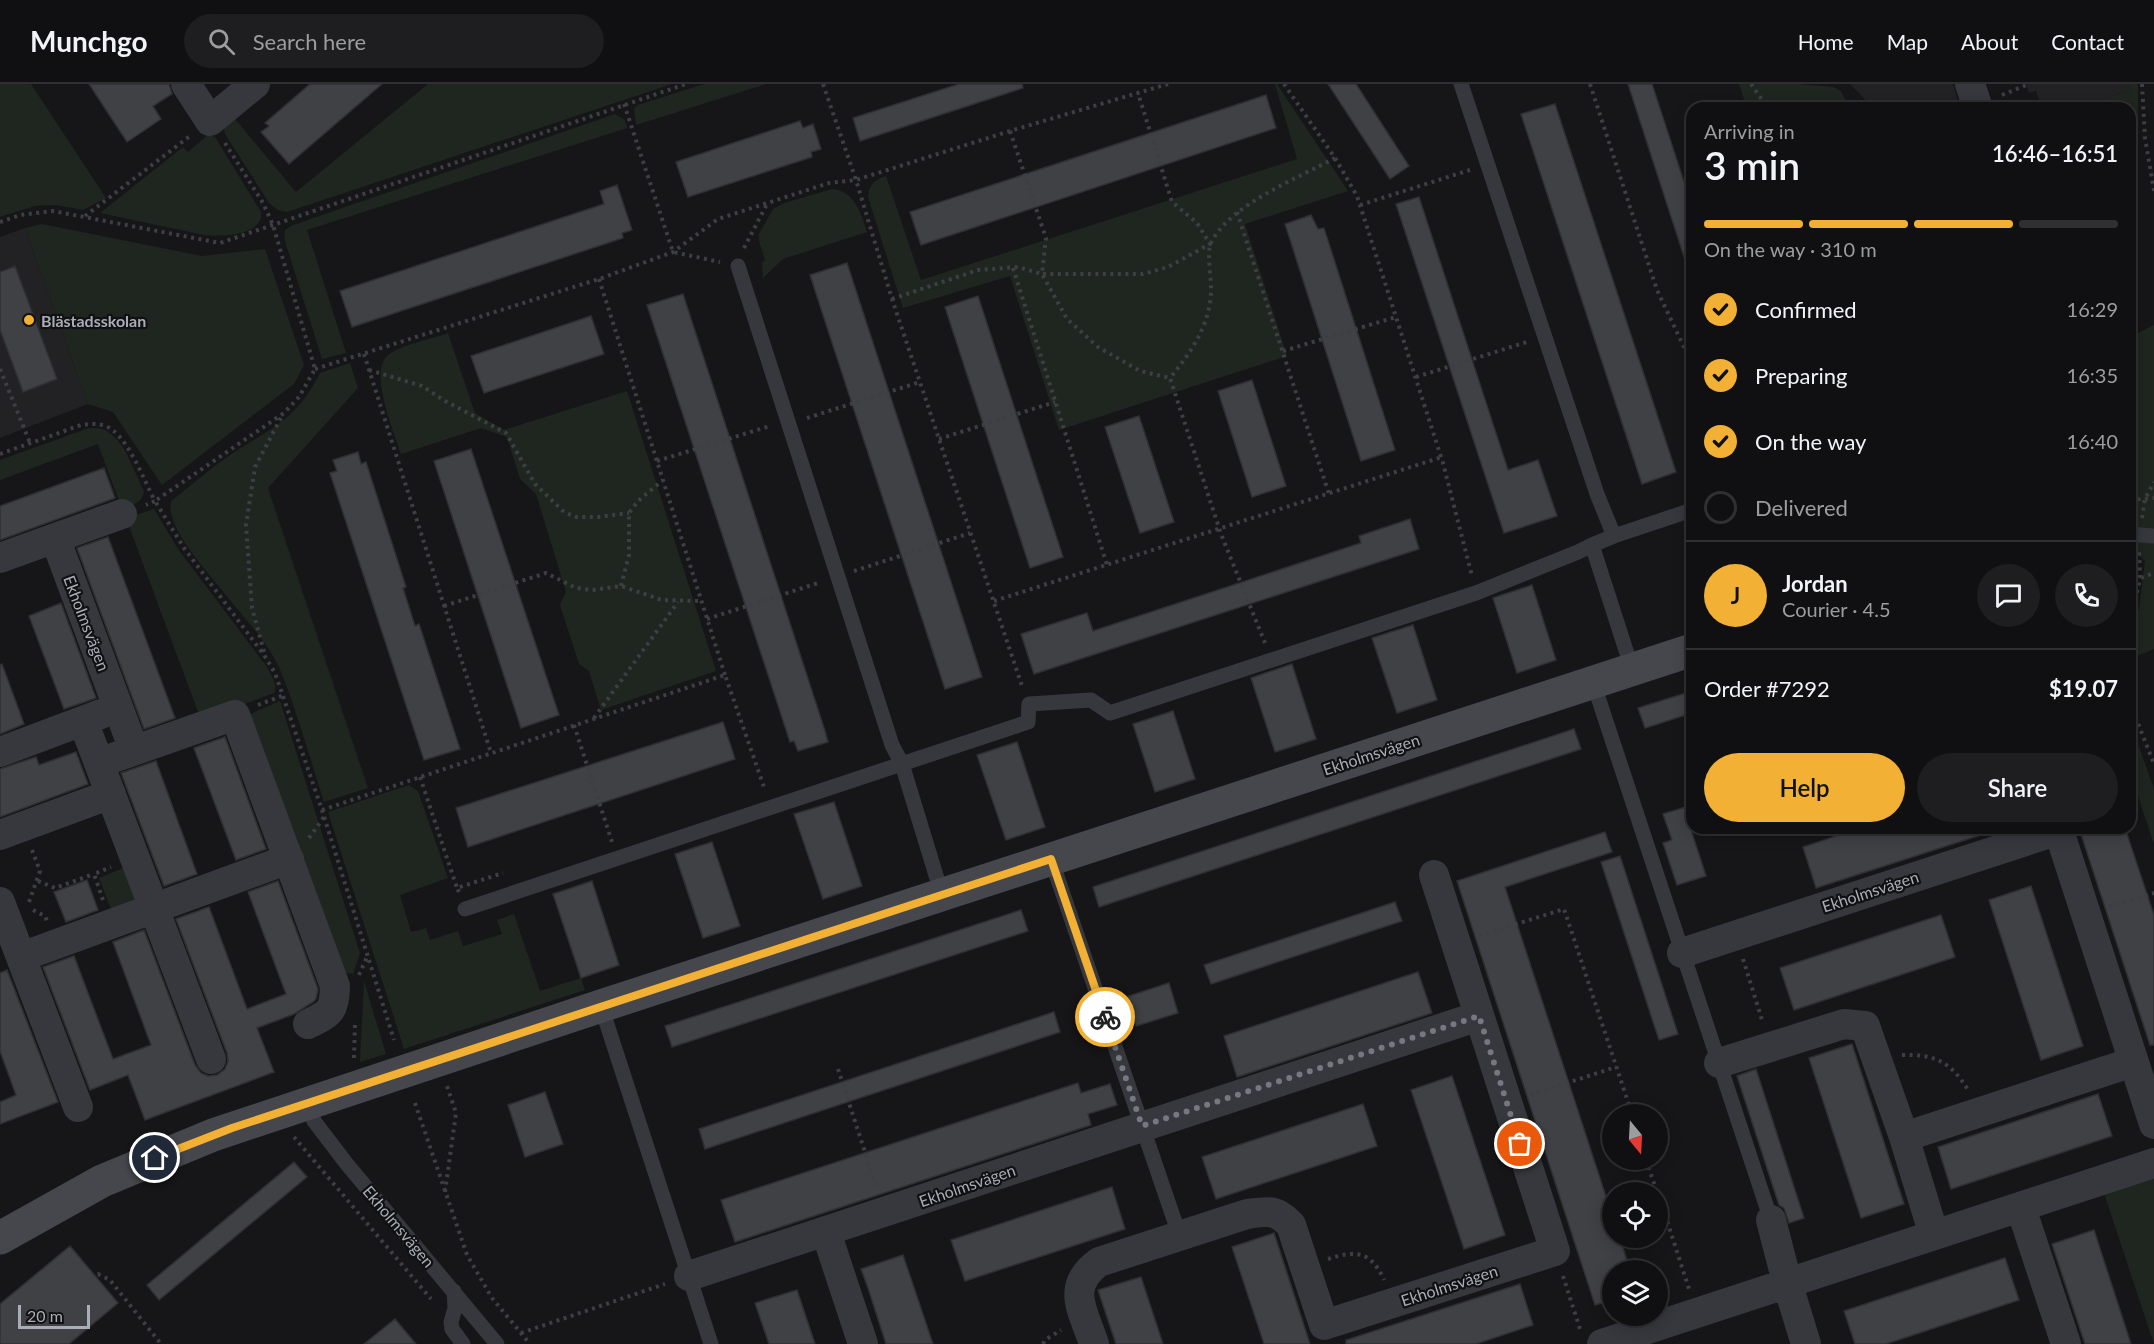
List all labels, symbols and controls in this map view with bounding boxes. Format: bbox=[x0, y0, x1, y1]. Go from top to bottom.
search box bbox=[184, 14, 604, 68]
text: Munchgo bbox=[30, 24, 148, 58]
icon: search bbox=[205, 25, 238, 58]
text: Search here bbox=[253, 28, 366, 55]
text: Home bbox=[1798, 29, 1854, 54]
text: Map bbox=[1887, 29, 1928, 54]
text: About bbox=[1961, 29, 2018, 54]
text: Contact bbox=[2051, 29, 2124, 54]
text: Arriving in bbox=[1704, 119, 1795, 143]
text: 16:46–16:51 bbox=[1992, 140, 2118, 167]
text: 3 min bbox=[1704, 142, 1800, 188]
text: On the way · 310 m bbox=[1704, 237, 1877, 261]
icon: check bbox=[1704, 293, 1737, 326]
text: Confirmed bbox=[1755, 296, 1857, 323]
text: 16:29 bbox=[2067, 297, 2118, 321]
place label: Blästadsskolan bbox=[41, 311, 146, 330]
marker: Blästadsskolan bbox=[22, 313, 36, 327]
icon: check bbox=[1704, 359, 1737, 392]
text: Preparing bbox=[1755, 362, 1847, 389]
text: 16:35 bbox=[2067, 363, 2118, 387]
icon: check bbox=[1704, 425, 1737, 458]
text: On the way bbox=[1755, 428, 1866, 455]
text: 16:40 bbox=[2067, 429, 2118, 453]
text: Delivered bbox=[1755, 494, 1848, 521]
button: chat bbox=[1977, 564, 2040, 627]
button: phone bbox=[2055, 564, 2118, 627]
text: Jordan bbox=[1782, 570, 1848, 597]
street label: Ekholmsvägen bbox=[60, 573, 114, 673]
text: J bbox=[1731, 582, 1740, 609]
text: Courier · 4.5 bbox=[1782, 597, 1891, 621]
text: Order #7292 bbox=[1704, 675, 1830, 702]
text: $19.07 bbox=[2049, 675, 2118, 702]
street label: Ekholmsvägen bbox=[1320, 729, 1422, 779]
button: Help bbox=[1704, 753, 1905, 822]
button: Share bbox=[1917, 753, 2118, 822]
street label: Ekholmsvägen bbox=[1819, 866, 1921, 916]
courier bbox=[1075, 987, 1135, 1047]
icon: bike bbox=[1089, 1001, 1122, 1034]
north arrow bbox=[1602, 1104, 1668, 1170]
map controls bbox=[1602, 1104, 1668, 1326]
pin bbox=[1494, 1118, 1545, 1169]
icon: bag bbox=[1503, 1127, 1536, 1160]
pin bbox=[129, 1132, 180, 1183]
icon: home bbox=[138, 1141, 171, 1174]
street label: Ekholmsvägen bbox=[916, 1160, 1018, 1210]
street label: Ekholmsvägen bbox=[359, 1181, 439, 1271]
button: locate bbox=[1602, 1182, 1668, 1248]
street label: Ekholmsvägen bbox=[1398, 1260, 1500, 1310]
button: layers bbox=[1602, 1260, 1668, 1326]
scale bar bbox=[18, 1302, 90, 1330]
text: 20 m bbox=[27, 1306, 63, 1325]

